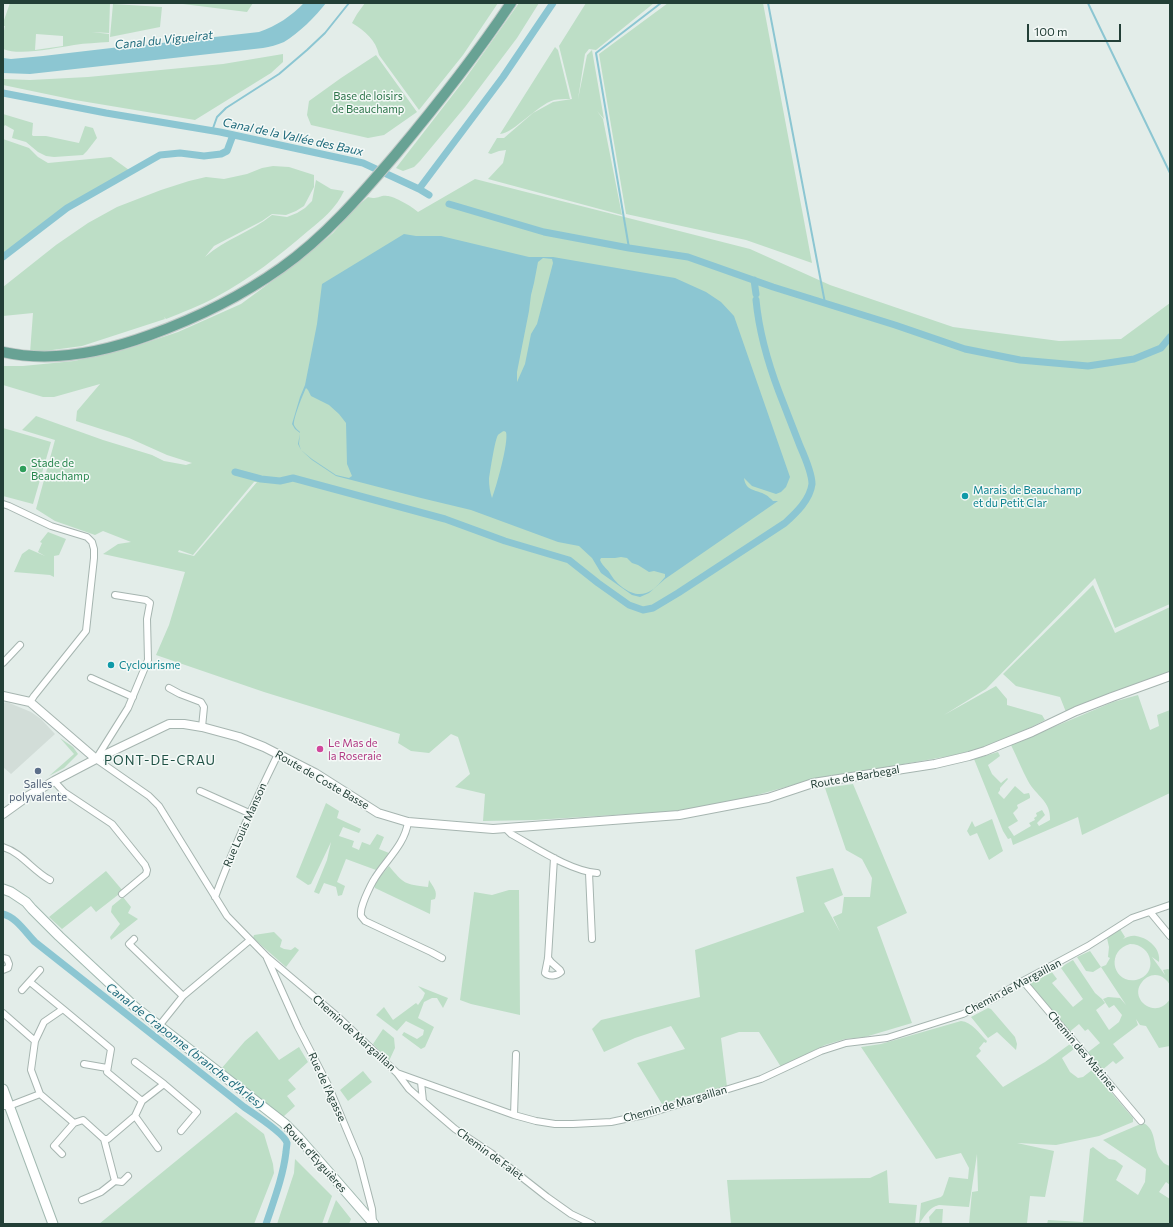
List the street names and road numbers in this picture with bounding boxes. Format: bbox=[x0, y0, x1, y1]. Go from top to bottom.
street label: Route de Coste Basse bbox=[273, 748, 371, 812]
street label: Route de Barbegal bbox=[809, 763, 901, 791]
street label: Rue Louis Manson bbox=[221, 781, 269, 869]
street label: Chemin de Margaillan bbox=[962, 956, 1064, 1018]
street label: Chemin de Margaillan bbox=[310, 992, 398, 1074]
street label: Chemin des Matines bbox=[1045, 1008, 1119, 1094]
street label: Rue de l'Agasse bbox=[305, 1050, 349, 1124]
street label: Chemin de Margaillan bbox=[622, 1083, 728, 1125]
street label: Route d'Eyguières bbox=[281, 1121, 349, 1195]
street label: Chemin de Falet bbox=[454, 1125, 526, 1183]

